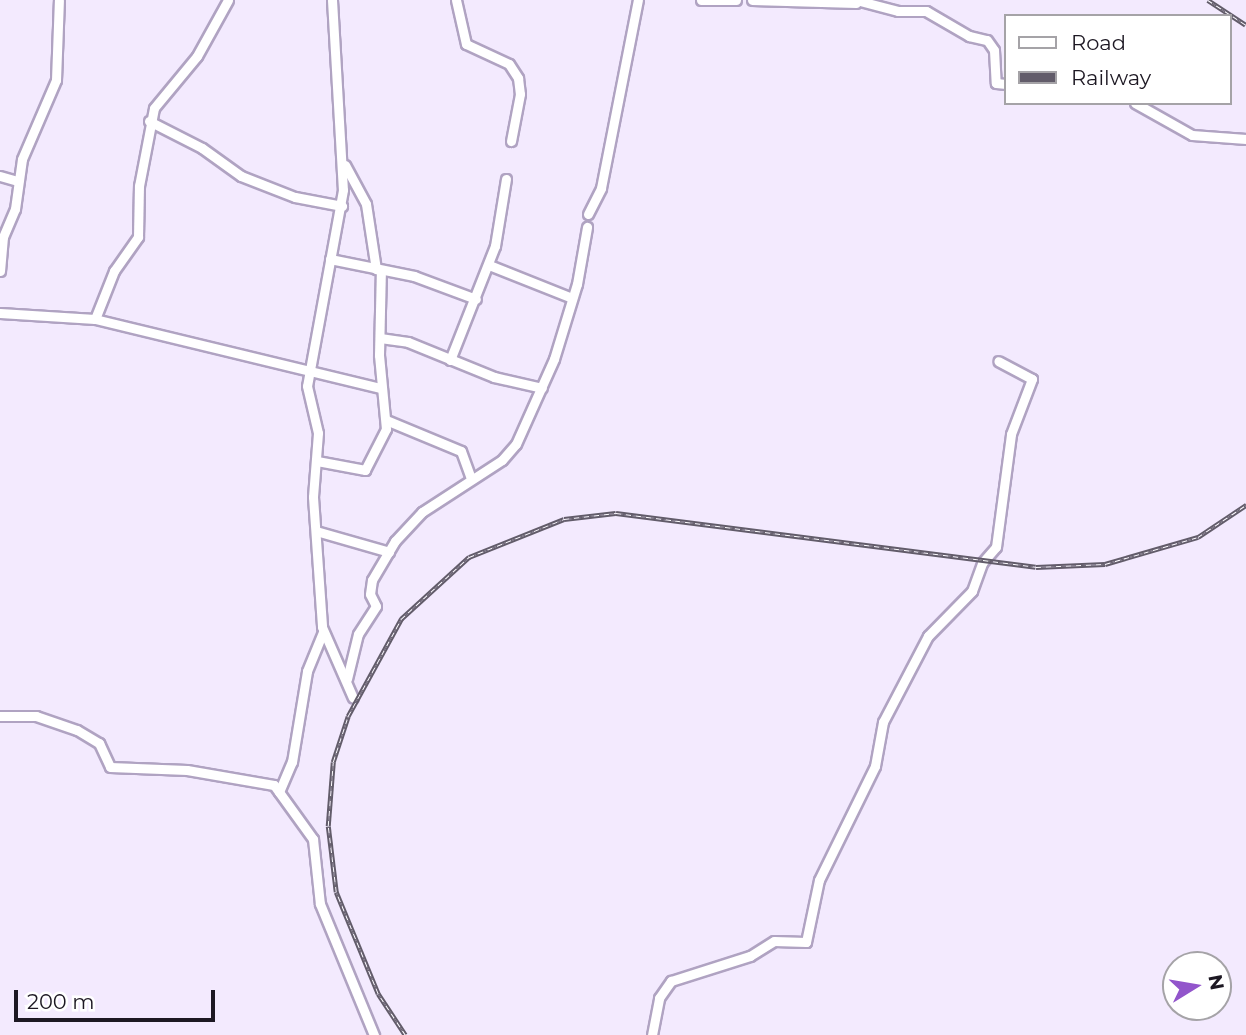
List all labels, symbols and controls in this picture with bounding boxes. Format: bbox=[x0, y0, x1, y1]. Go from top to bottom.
legend bbox=[1004, 14, 1232, 105]
text: Road bbox=[1071, 30, 1126, 55]
text: Railway bbox=[1071, 65, 1151, 90]
north arrow bbox=[1162, 951, 1232, 1021]
text: N bbox=[1203, 973, 1229, 992]
scale bar bbox=[18, 976, 219, 1020]
text: 200 m bbox=[27, 989, 94, 1014]

